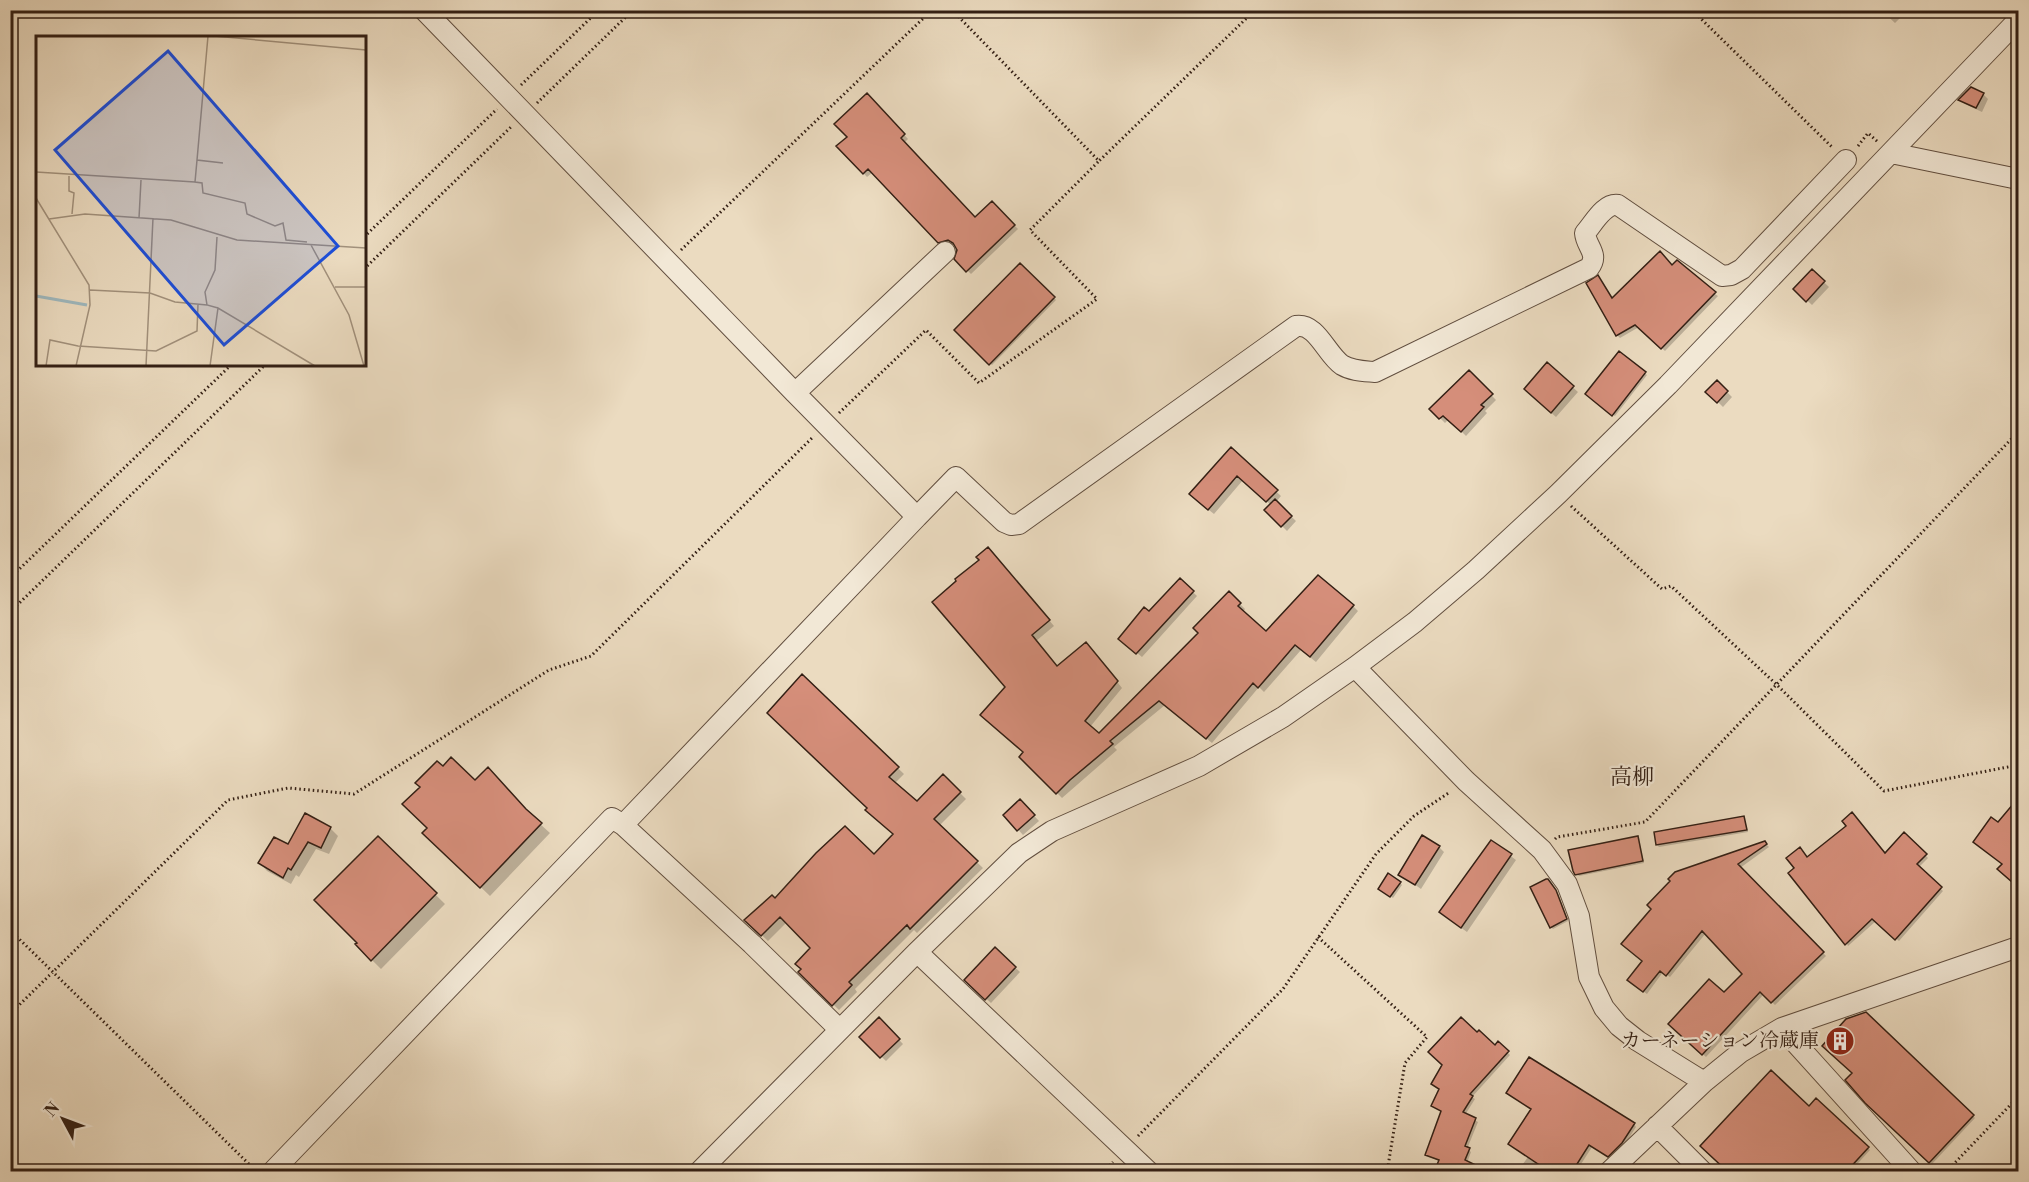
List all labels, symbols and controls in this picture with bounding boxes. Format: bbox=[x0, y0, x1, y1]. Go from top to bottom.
inset map bbox=[36, 36, 366, 366]
district label: 高柳 bbox=[1610, 764, 1654, 791]
building icon: カーネーション冷蔵庫 bbox=[1824, 1025, 1856, 1057]
place label: カーネーション冷蔵庫 bbox=[1621, 1029, 1819, 1054]
north arrow bbox=[33, 1089, 93, 1149]
text: N bbox=[41, 1098, 64, 1121]

